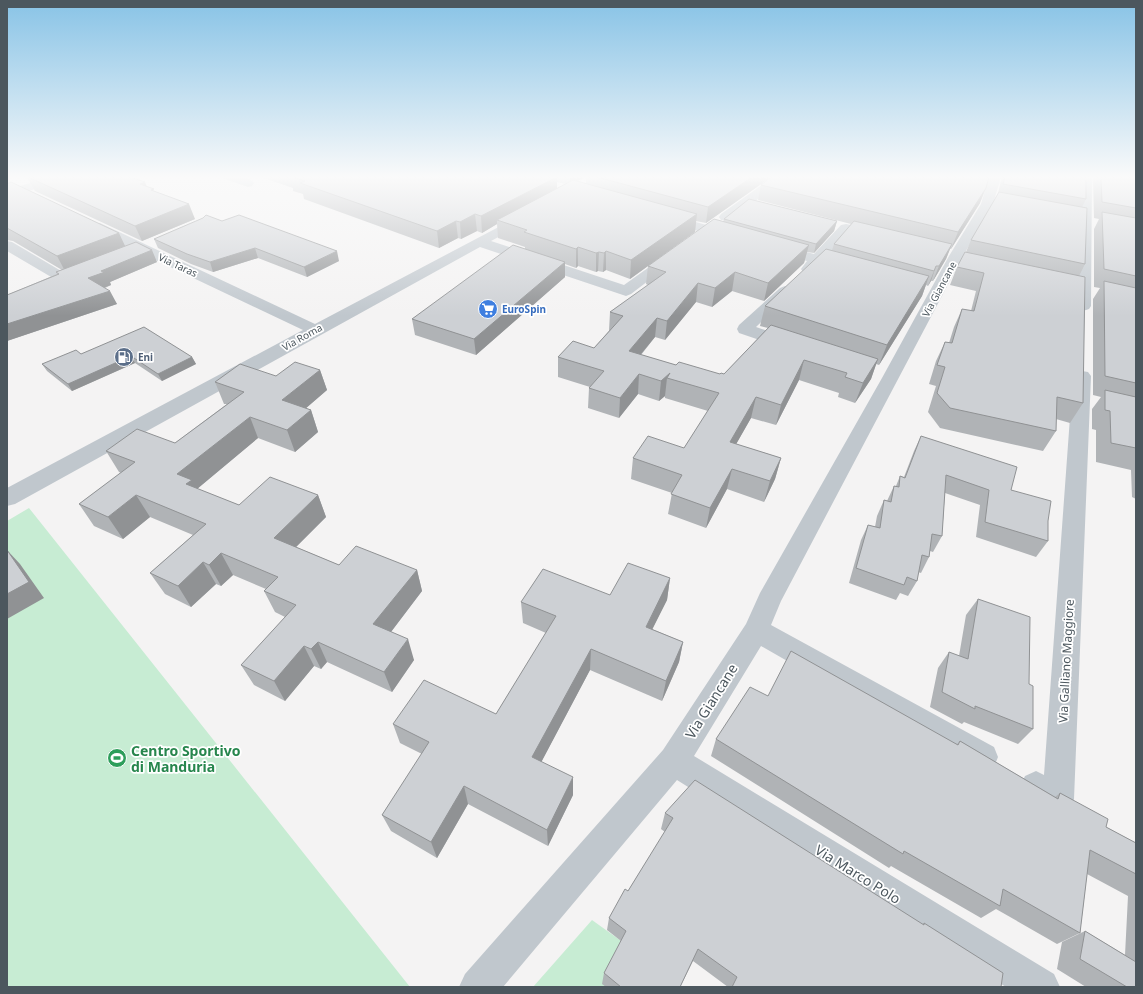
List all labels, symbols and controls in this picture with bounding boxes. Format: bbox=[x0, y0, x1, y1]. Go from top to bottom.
street label: Via Taras bbox=[156, 250, 200, 280]
street label: Via Giancane bbox=[919, 259, 960, 319]
supermarket icon: EuroSpin bbox=[477, 298, 499, 320]
place label: EuroSpin bbox=[502, 302, 546, 316]
street label: Via Roma bbox=[279, 320, 325, 354]
fuel station icon: Eni bbox=[113, 346, 135, 368]
place label: Eni bbox=[138, 350, 153, 364]
street label: Via Galliano Maggiore bbox=[1054, 599, 1078, 723]
street label: Via Giancane bbox=[680, 660, 742, 742]
place label: Centro Sportivo di Manduria bbox=[131, 741, 241, 776]
sports icon: Centro Sportivo di Manduria bbox=[106, 747, 128, 769]
street label: Via Marco Polo bbox=[812, 840, 904, 908]

